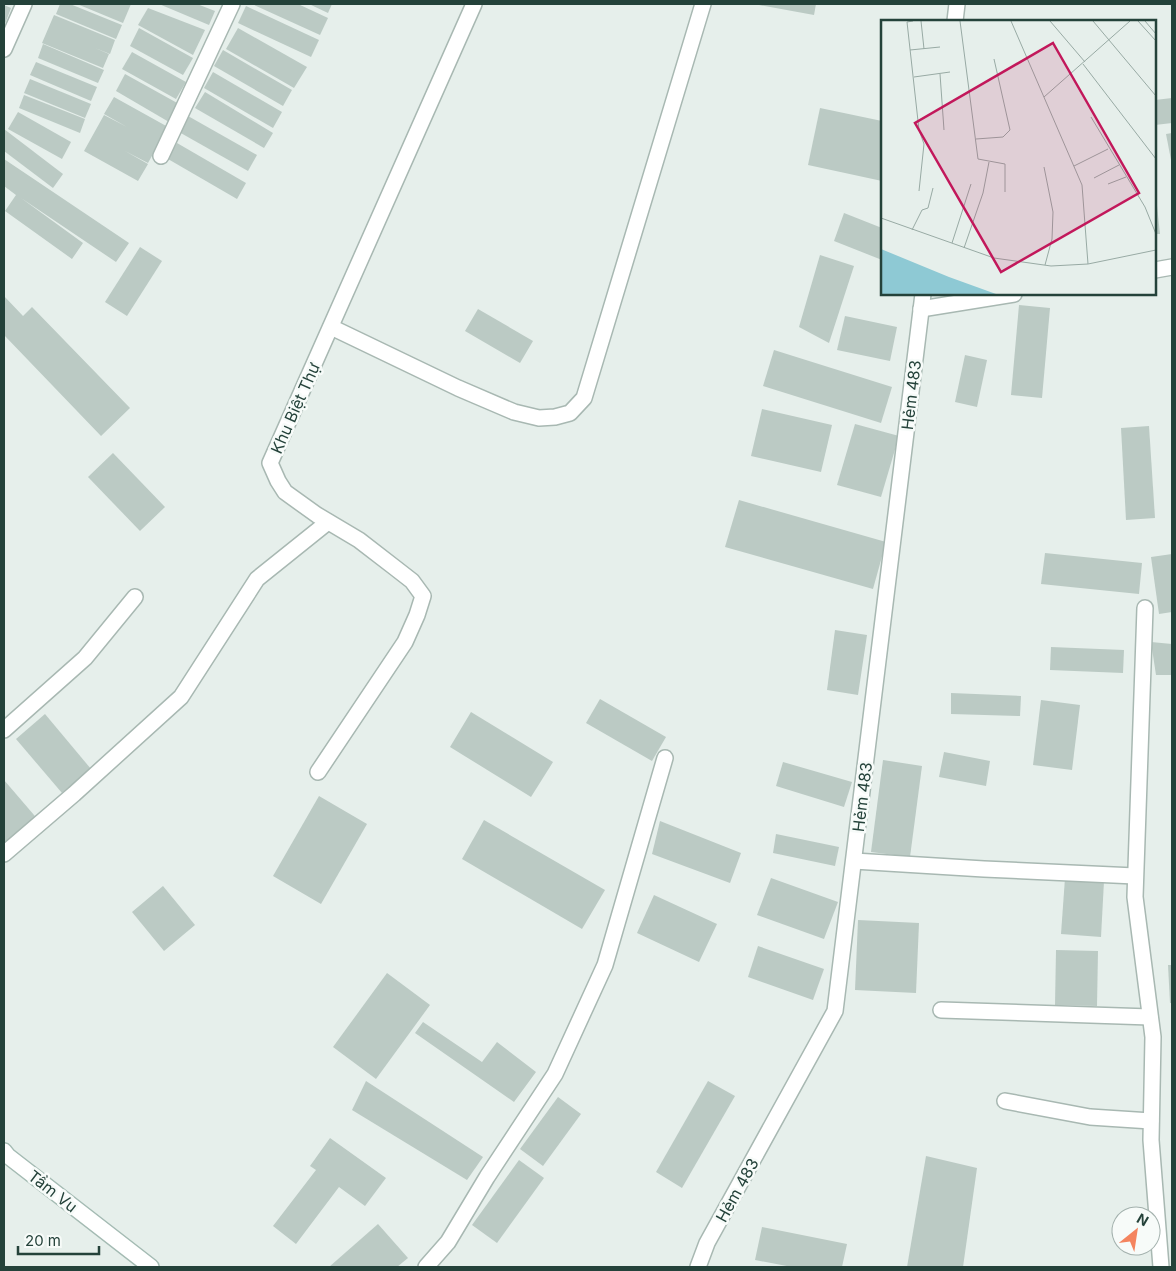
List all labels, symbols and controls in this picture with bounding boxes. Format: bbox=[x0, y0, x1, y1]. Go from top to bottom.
inset map bbox=[881, 20, 1156, 295]
street label: Khu Biệt Thự bbox=[266, 359, 324, 457]
street label: Hẻm 483 bbox=[897, 359, 925, 431]
street label: Hẻm 483 bbox=[848, 761, 876, 833]
street label: Hẻm 483 bbox=[711, 1155, 763, 1225]
street label: Tầm Vu bbox=[24, 1166, 82, 1216]
north arrow bbox=[1111, 1206, 1161, 1256]
text: N bbox=[1134, 1209, 1152, 1229]
scale bar bbox=[18, 1224, 99, 1256]
text: 20 m bbox=[25, 1231, 61, 1250]

